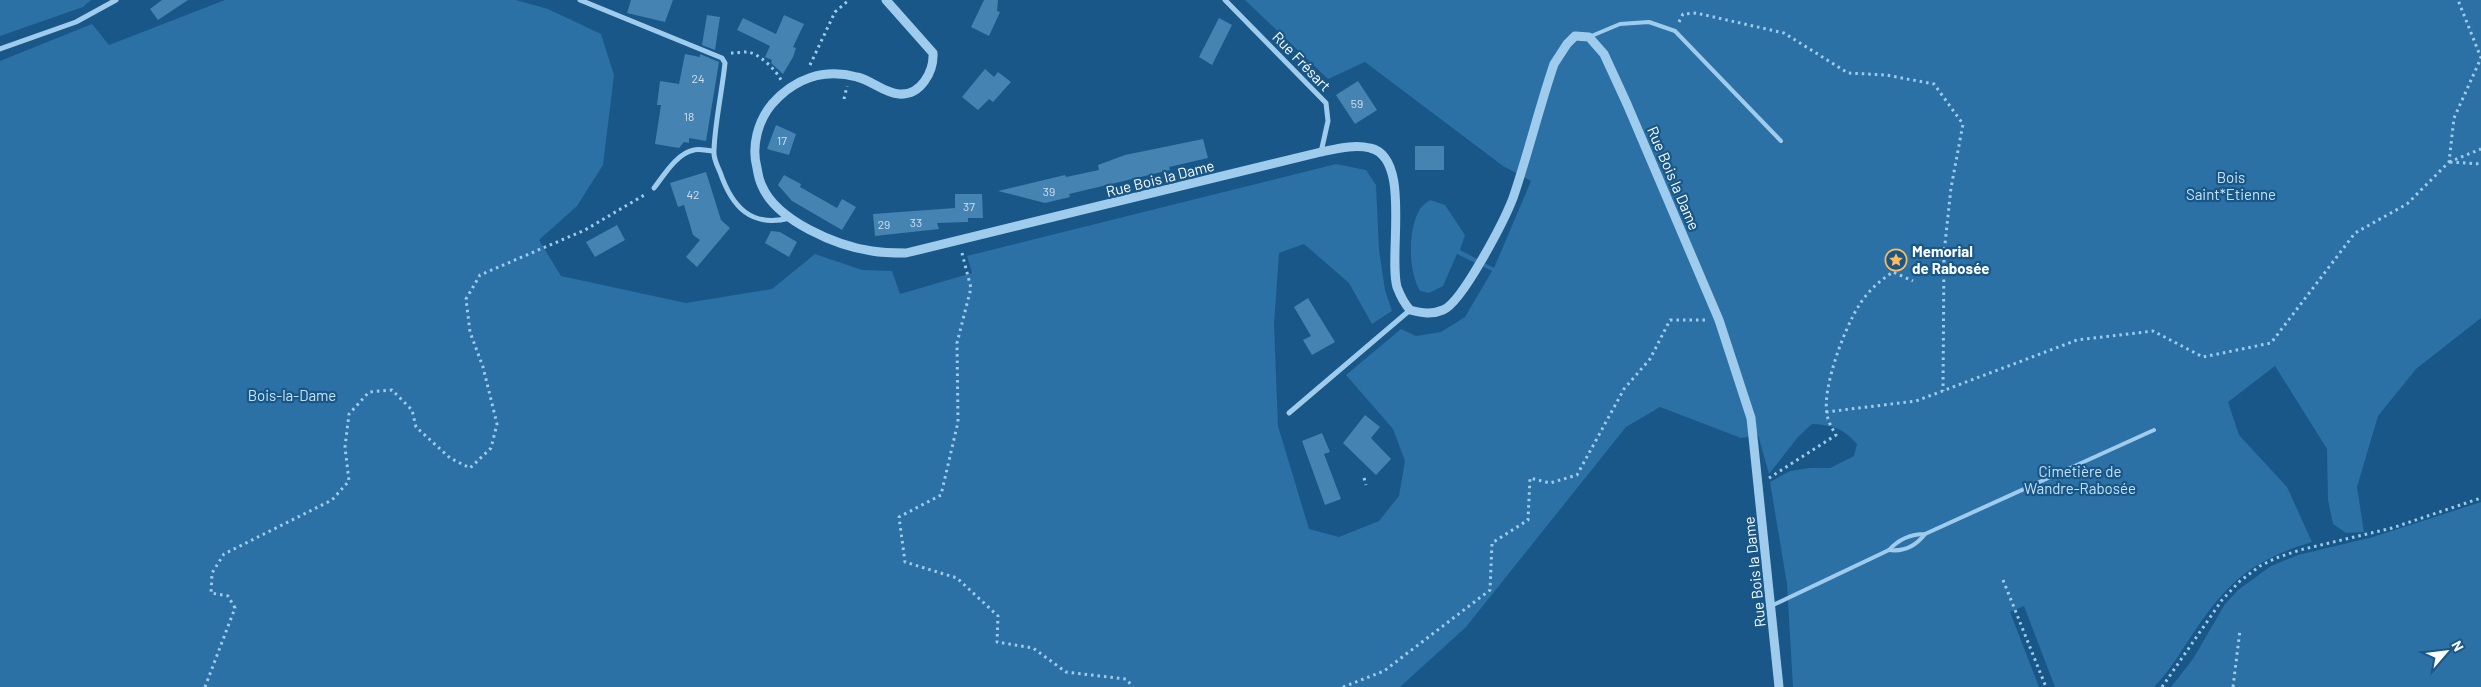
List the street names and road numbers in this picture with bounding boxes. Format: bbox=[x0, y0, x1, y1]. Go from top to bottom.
street label: Rue Frésart bbox=[1269, 27, 1335, 95]
street label: Rue Bois la Dame bbox=[1644, 123, 1704, 233]
street label: Rue Bois la Dame bbox=[1104, 156, 1216, 200]
street label: Rue Bois la Dame bbox=[1739, 516, 1769, 628]

